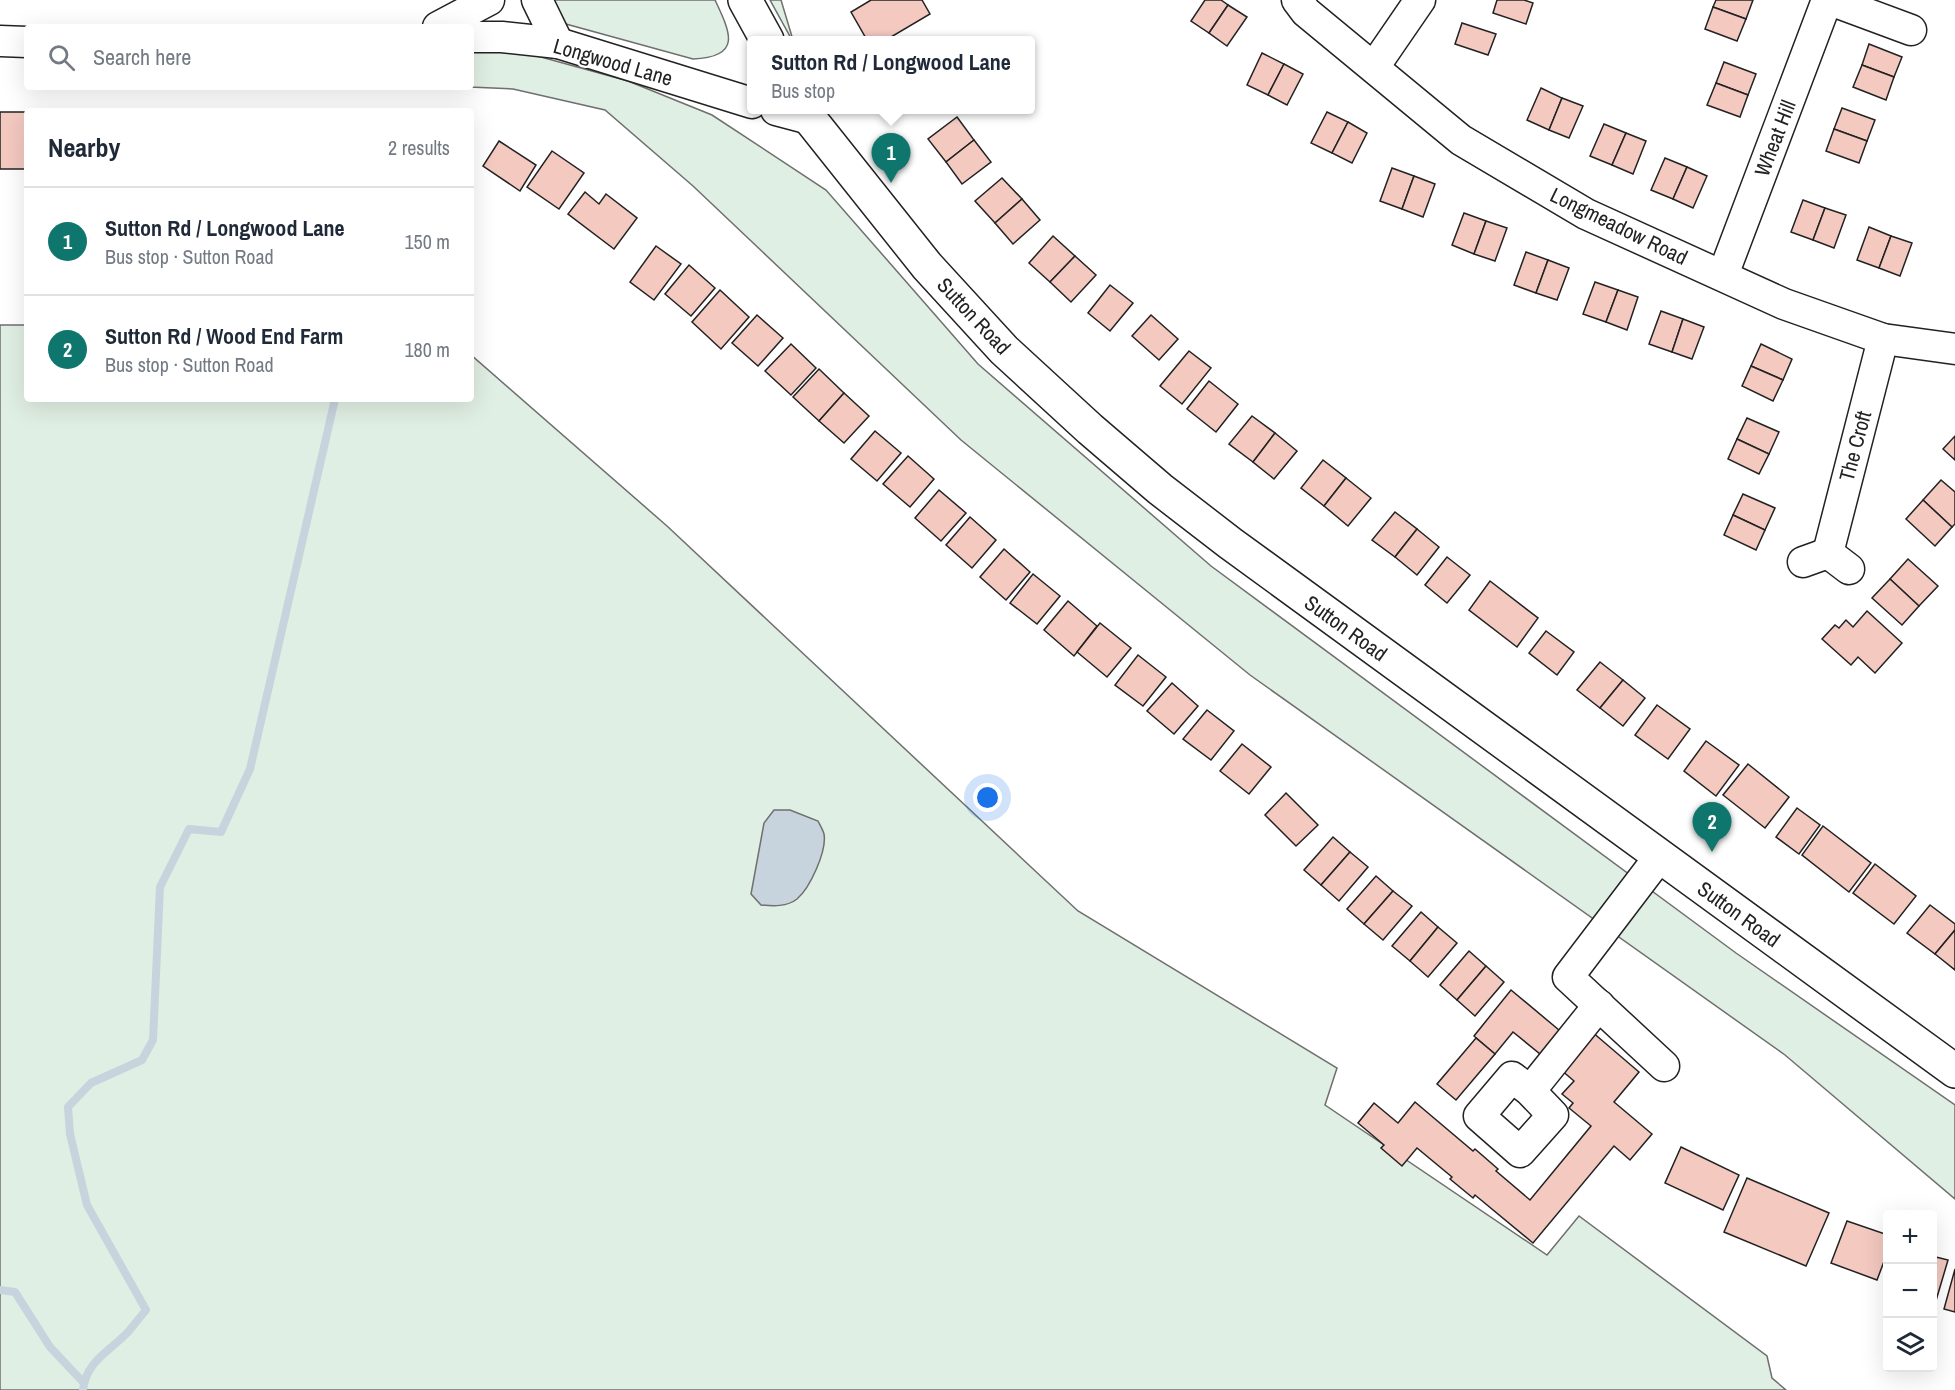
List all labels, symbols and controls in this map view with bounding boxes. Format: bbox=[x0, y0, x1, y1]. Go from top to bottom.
search box bbox=[24, 24, 474, 90]
street label: Longwood Lane bbox=[550, 31, 676, 93]
popup bbox=[747, 36, 1035, 114]
icon: search bbox=[45, 41, 78, 74]
text: Search here bbox=[93, 42, 191, 72]
text: Sutton Rd / Longwood Lane bbox=[771, 47, 1011, 77]
text: Bus stop bbox=[771, 77, 835, 104]
street label: Wheat Hill bbox=[1747, 96, 1803, 180]
text: Nearby bbox=[48, 130, 120, 165]
text: 2 results bbox=[388, 134, 450, 161]
pin: 1 bbox=[872, 134, 910, 183]
street label: Longmeadow Road bbox=[1546, 180, 1692, 272]
text: Sutton Rd / Longwood Lane bbox=[105, 213, 345, 243]
text: 1 bbox=[63, 228, 72, 255]
text: 150 m bbox=[404, 228, 450, 255]
text: Bus stop · Sutton Road bbox=[105, 243, 274, 270]
street label: Sutton Road bbox=[931, 271, 1017, 361]
text: Sutton Rd / Wood End Farm bbox=[105, 321, 343, 351]
text: 2 bbox=[63, 336, 72, 363]
text: 180 m bbox=[404, 336, 450, 363]
text: Bus stop · Sutton Road bbox=[105, 351, 274, 378]
street label: The Croft bbox=[1832, 407, 1878, 484]
street label: Sutton Road bbox=[1299, 588, 1393, 668]
your location bbox=[973, 783, 1002, 812]
pin: 2 bbox=[1692, 802, 1732, 852]
street label: Sutton Road bbox=[1692, 874, 1786, 954]
map controls bbox=[1883, 1210, 1937, 1372]
button: + bbox=[1883, 1210, 1937, 1264]
button: − bbox=[1883, 1264, 1937, 1318]
button: layers bbox=[1883, 1318, 1937, 1372]

